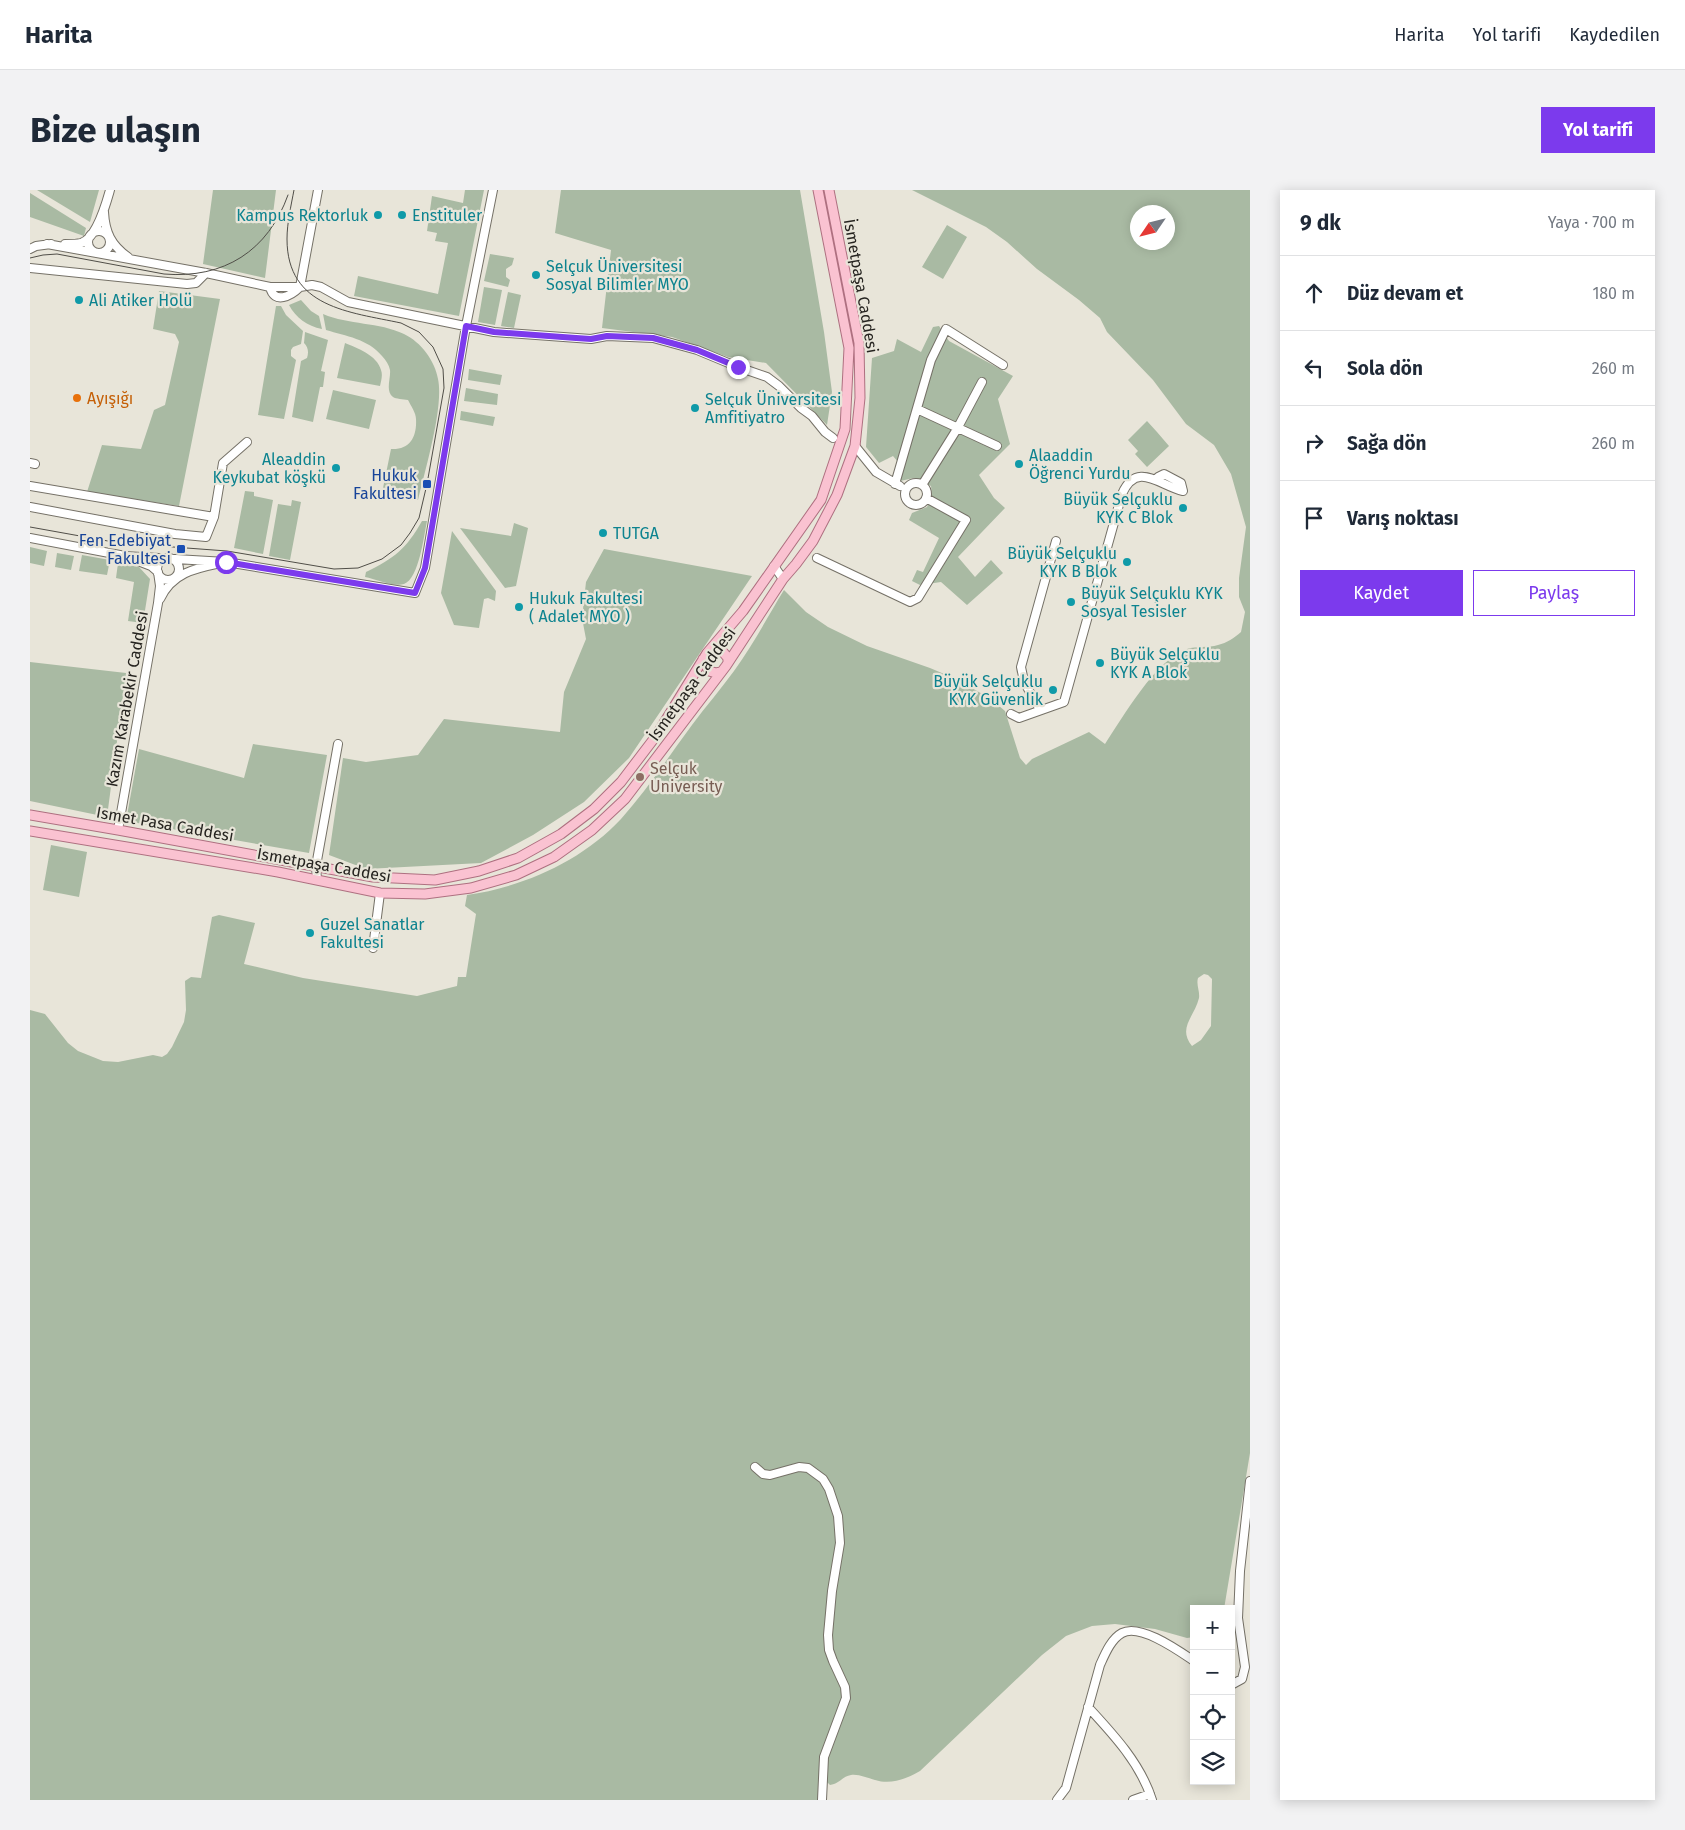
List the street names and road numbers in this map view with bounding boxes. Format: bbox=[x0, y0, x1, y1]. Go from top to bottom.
street label: İsmetpaşa Caddesi bbox=[839, 217, 883, 355]
street label: Kazım Karabekir Caddesi bbox=[102, 609, 152, 789]
street label: İsmetpaşa Caddesi bbox=[644, 623, 740, 745]
street label: Ismet Pasa Caddesi bbox=[95, 803, 235, 845]
street label: İsmetpaşa Caddesi bbox=[255, 843, 393, 887]

